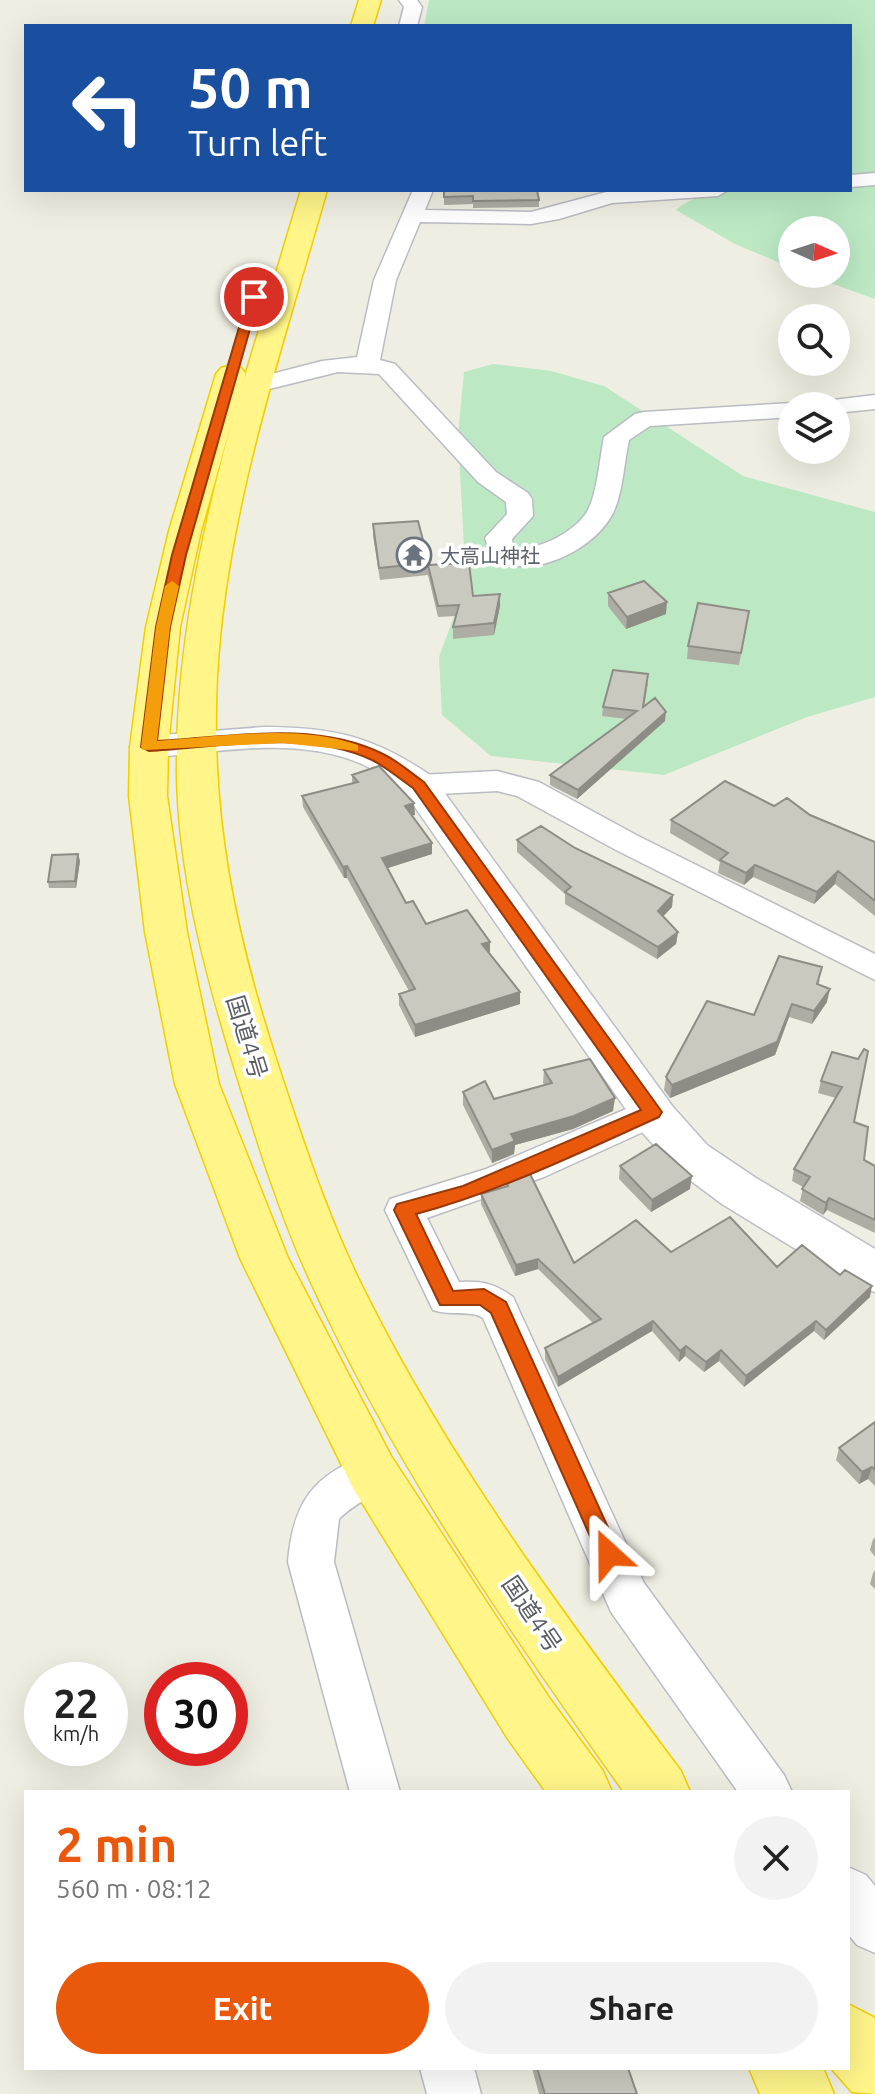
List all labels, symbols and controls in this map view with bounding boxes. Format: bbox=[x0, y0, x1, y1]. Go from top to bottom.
icon: left bbox=[56, 56, 160, 160]
text: 50 m bbox=[188, 56, 313, 119]
text: Turn left bbox=[188, 122, 327, 163]
north arrow bbox=[778, 216, 850, 288]
map controls bbox=[778, 216, 850, 464]
pin bbox=[220, 263, 288, 331]
icon: arrive bbox=[232, 275, 276, 319]
button: search bbox=[778, 304, 850, 376]
button: layers bbox=[778, 392, 850, 464]
temple icon: 大高山神社 bbox=[395, 536, 433, 574]
place label: 大高山神社 bbox=[440, 544, 540, 567]
street label: 国道4号 bbox=[222, 992, 272, 1082]
position arrow bbox=[567, 1512, 651, 1596]
street label: 国道4号 bbox=[497, 1571, 567, 1657]
speed limit sign: 30 bbox=[144, 1662, 248, 1766]
text: 22 bbox=[53, 1681, 99, 1726]
text: km/h bbox=[53, 1722, 99, 1745]
button: close bbox=[734, 1816, 818, 1900]
text: 2 min bbox=[56, 1817, 177, 1871]
text: 560 m · 08:12 bbox=[56, 1874, 212, 1903]
button: Exit bbox=[56, 1962, 429, 2054]
button: Share bbox=[445, 1962, 818, 2054]

